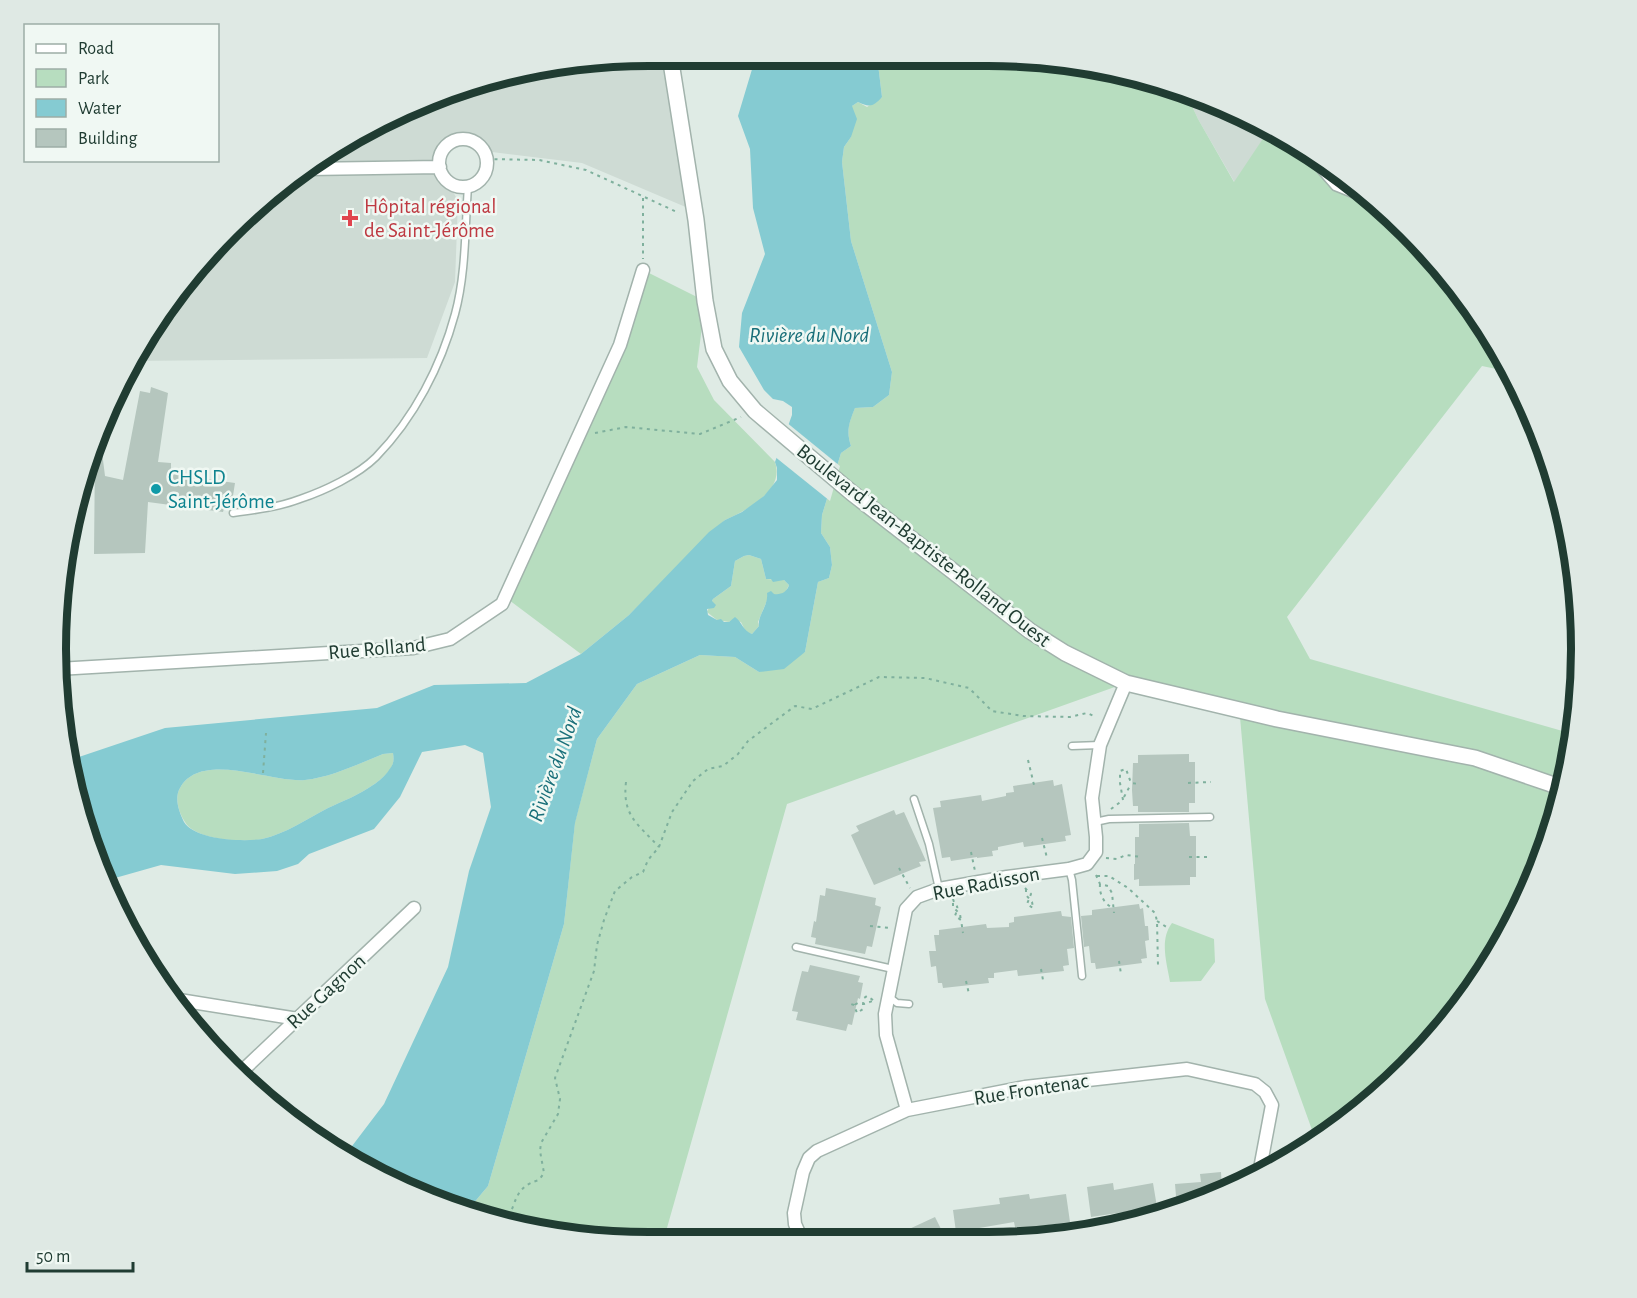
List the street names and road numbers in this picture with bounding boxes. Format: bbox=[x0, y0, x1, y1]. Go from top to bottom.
street label: Boulevard Jean-Baptiste-Rolland Ouest bbox=[793, 440, 1055, 651]
street label: Rue Rolland bbox=[327, 634, 427, 663]
street label: Rue Radisson bbox=[931, 863, 1041, 904]
street label: Rue Gagnon bbox=[283, 950, 370, 1033]
street label: Rue Frontenac bbox=[972, 1070, 1090, 1109]

